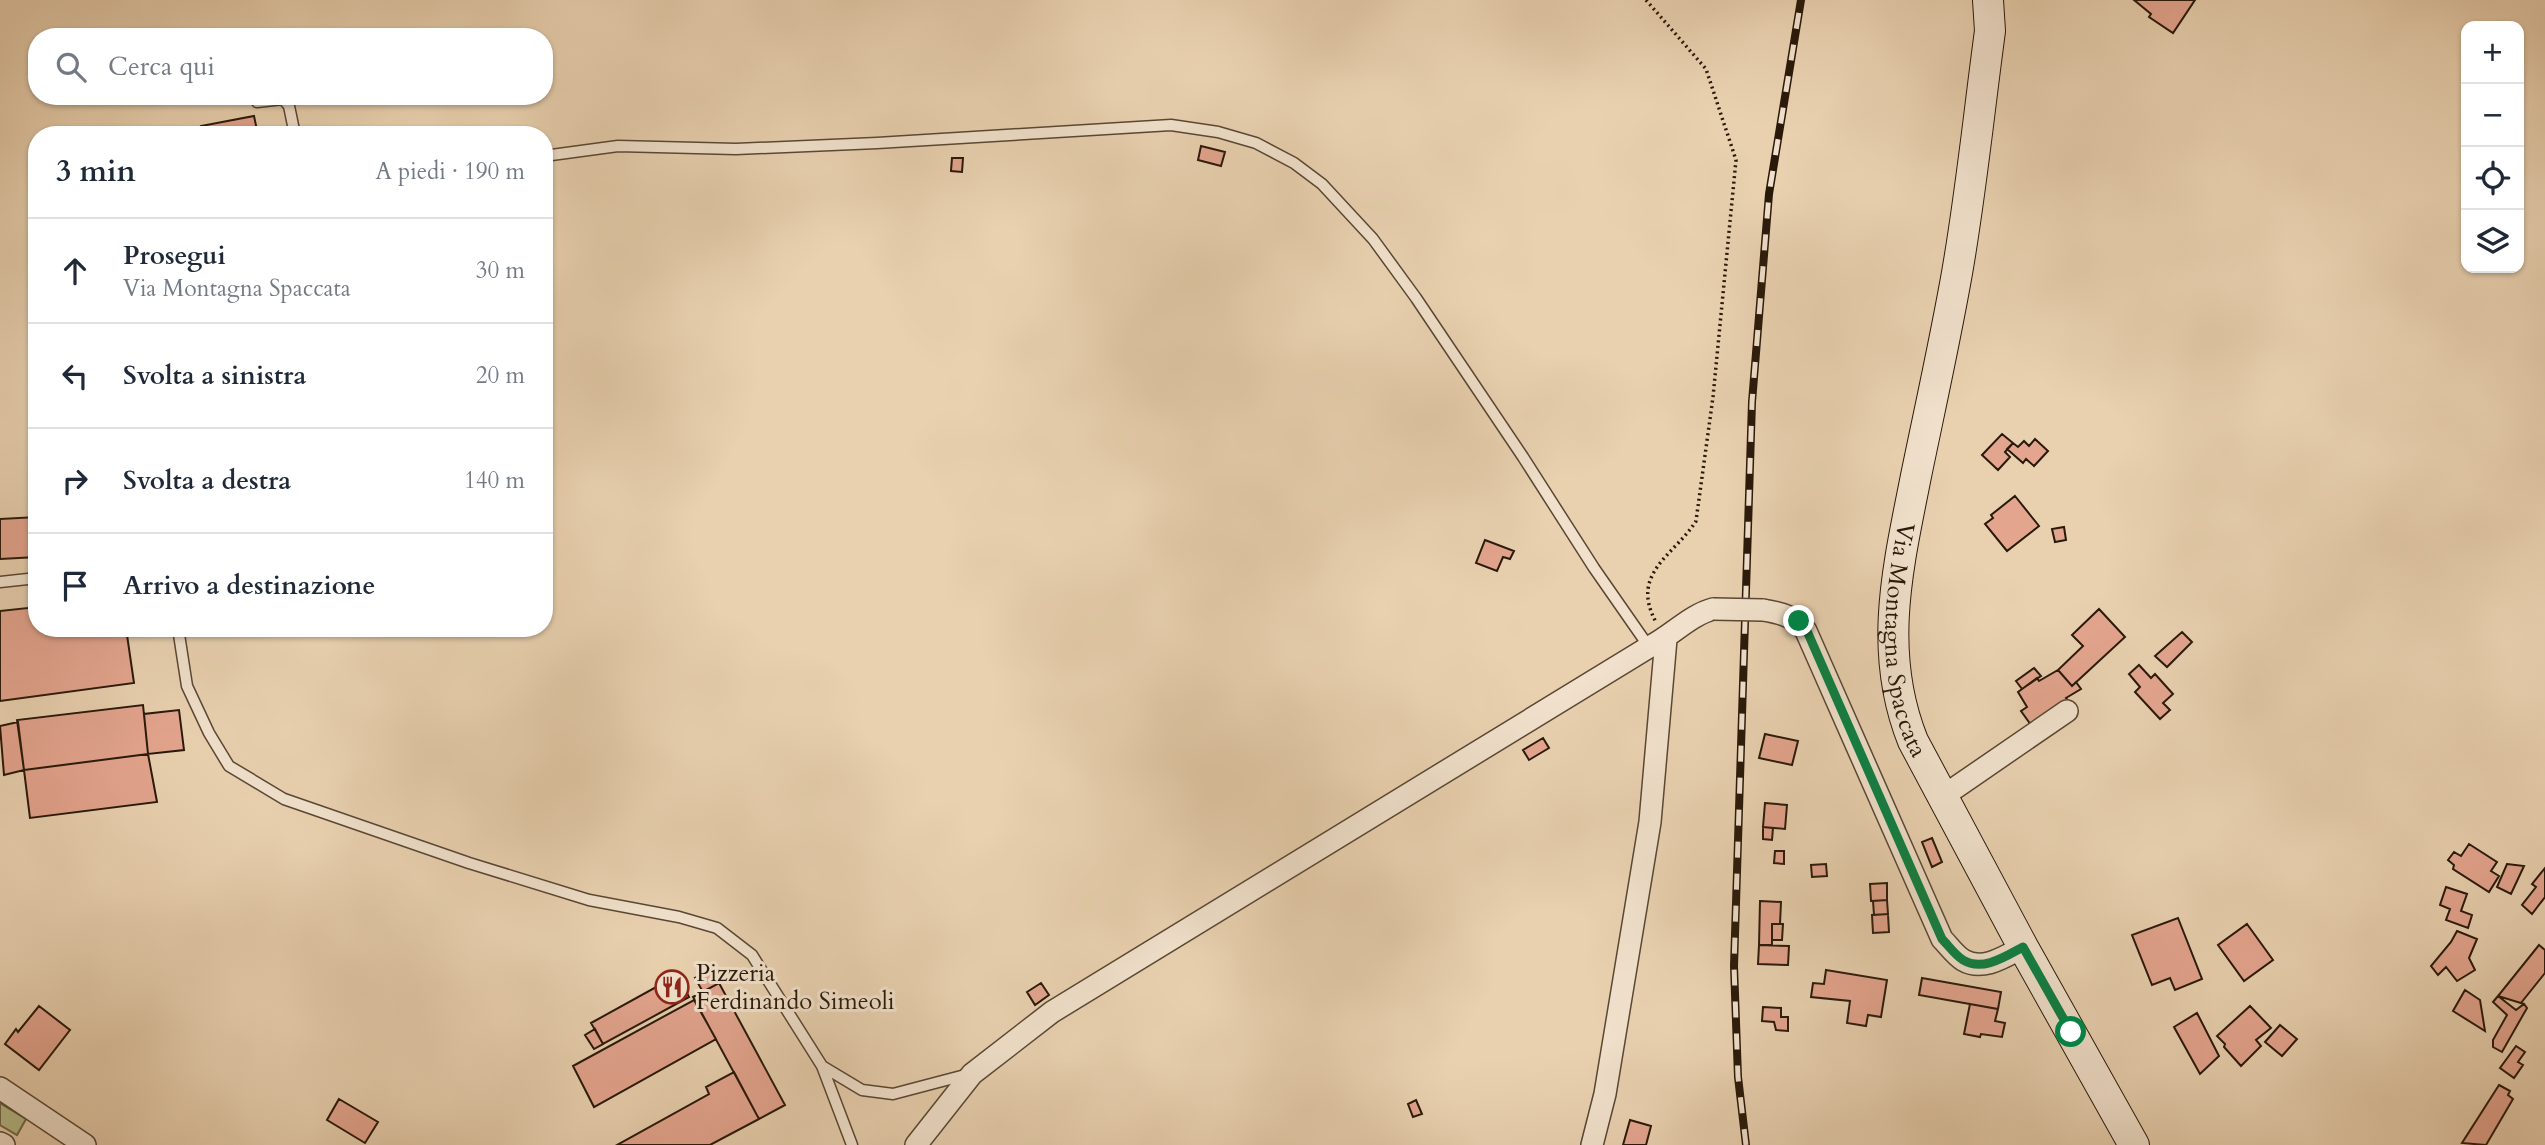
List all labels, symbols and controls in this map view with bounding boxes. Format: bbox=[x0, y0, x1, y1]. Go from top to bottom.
map controls bbox=[2461, 21, 2524, 273]
button: + bbox=[2461, 21, 2524, 84]
search box bbox=[28, 28, 553, 105]
icon: search bbox=[52, 48, 90, 86]
text: Cerca qui bbox=[108, 49, 215, 84]
button: − bbox=[2461, 84, 2524, 147]
button: locate bbox=[2461, 147, 2524, 210]
text: 3 min bbox=[56, 151, 136, 192]
text: A piedi · 190 m bbox=[375, 156, 525, 187]
button: layers bbox=[2461, 210, 2524, 273]
text: Prosegui bbox=[123, 238, 226, 273]
icon: ahead bbox=[56, 252, 94, 290]
text: 30 m bbox=[476, 255, 525, 286]
text: Via Montagna Spaccata bbox=[123, 273, 351, 304]
icon: left bbox=[56, 357, 94, 395]
text: Svolta a sinistra bbox=[123, 358, 306, 393]
text: 20 m bbox=[476, 360, 525, 391]
icon: right bbox=[56, 462, 94, 500]
text: Svolta a destra bbox=[123, 463, 291, 498]
text: 140 m bbox=[464, 465, 525, 496]
street label: Via Montagna Spaccata bbox=[1877, 520, 1935, 764]
icon: arrive bbox=[56, 567, 94, 605]
text: Arrivo a destinazione bbox=[123, 568, 375, 603]
route end bbox=[1783, 605, 1814, 636]
place label: Pizzeria Ferdinando Simeoli bbox=[696, 957, 895, 1018]
restaurant icon: Pizzeria Ferdinando Simeoli bbox=[653, 968, 691, 1006]
route start bbox=[2055, 1016, 2086, 1047]

